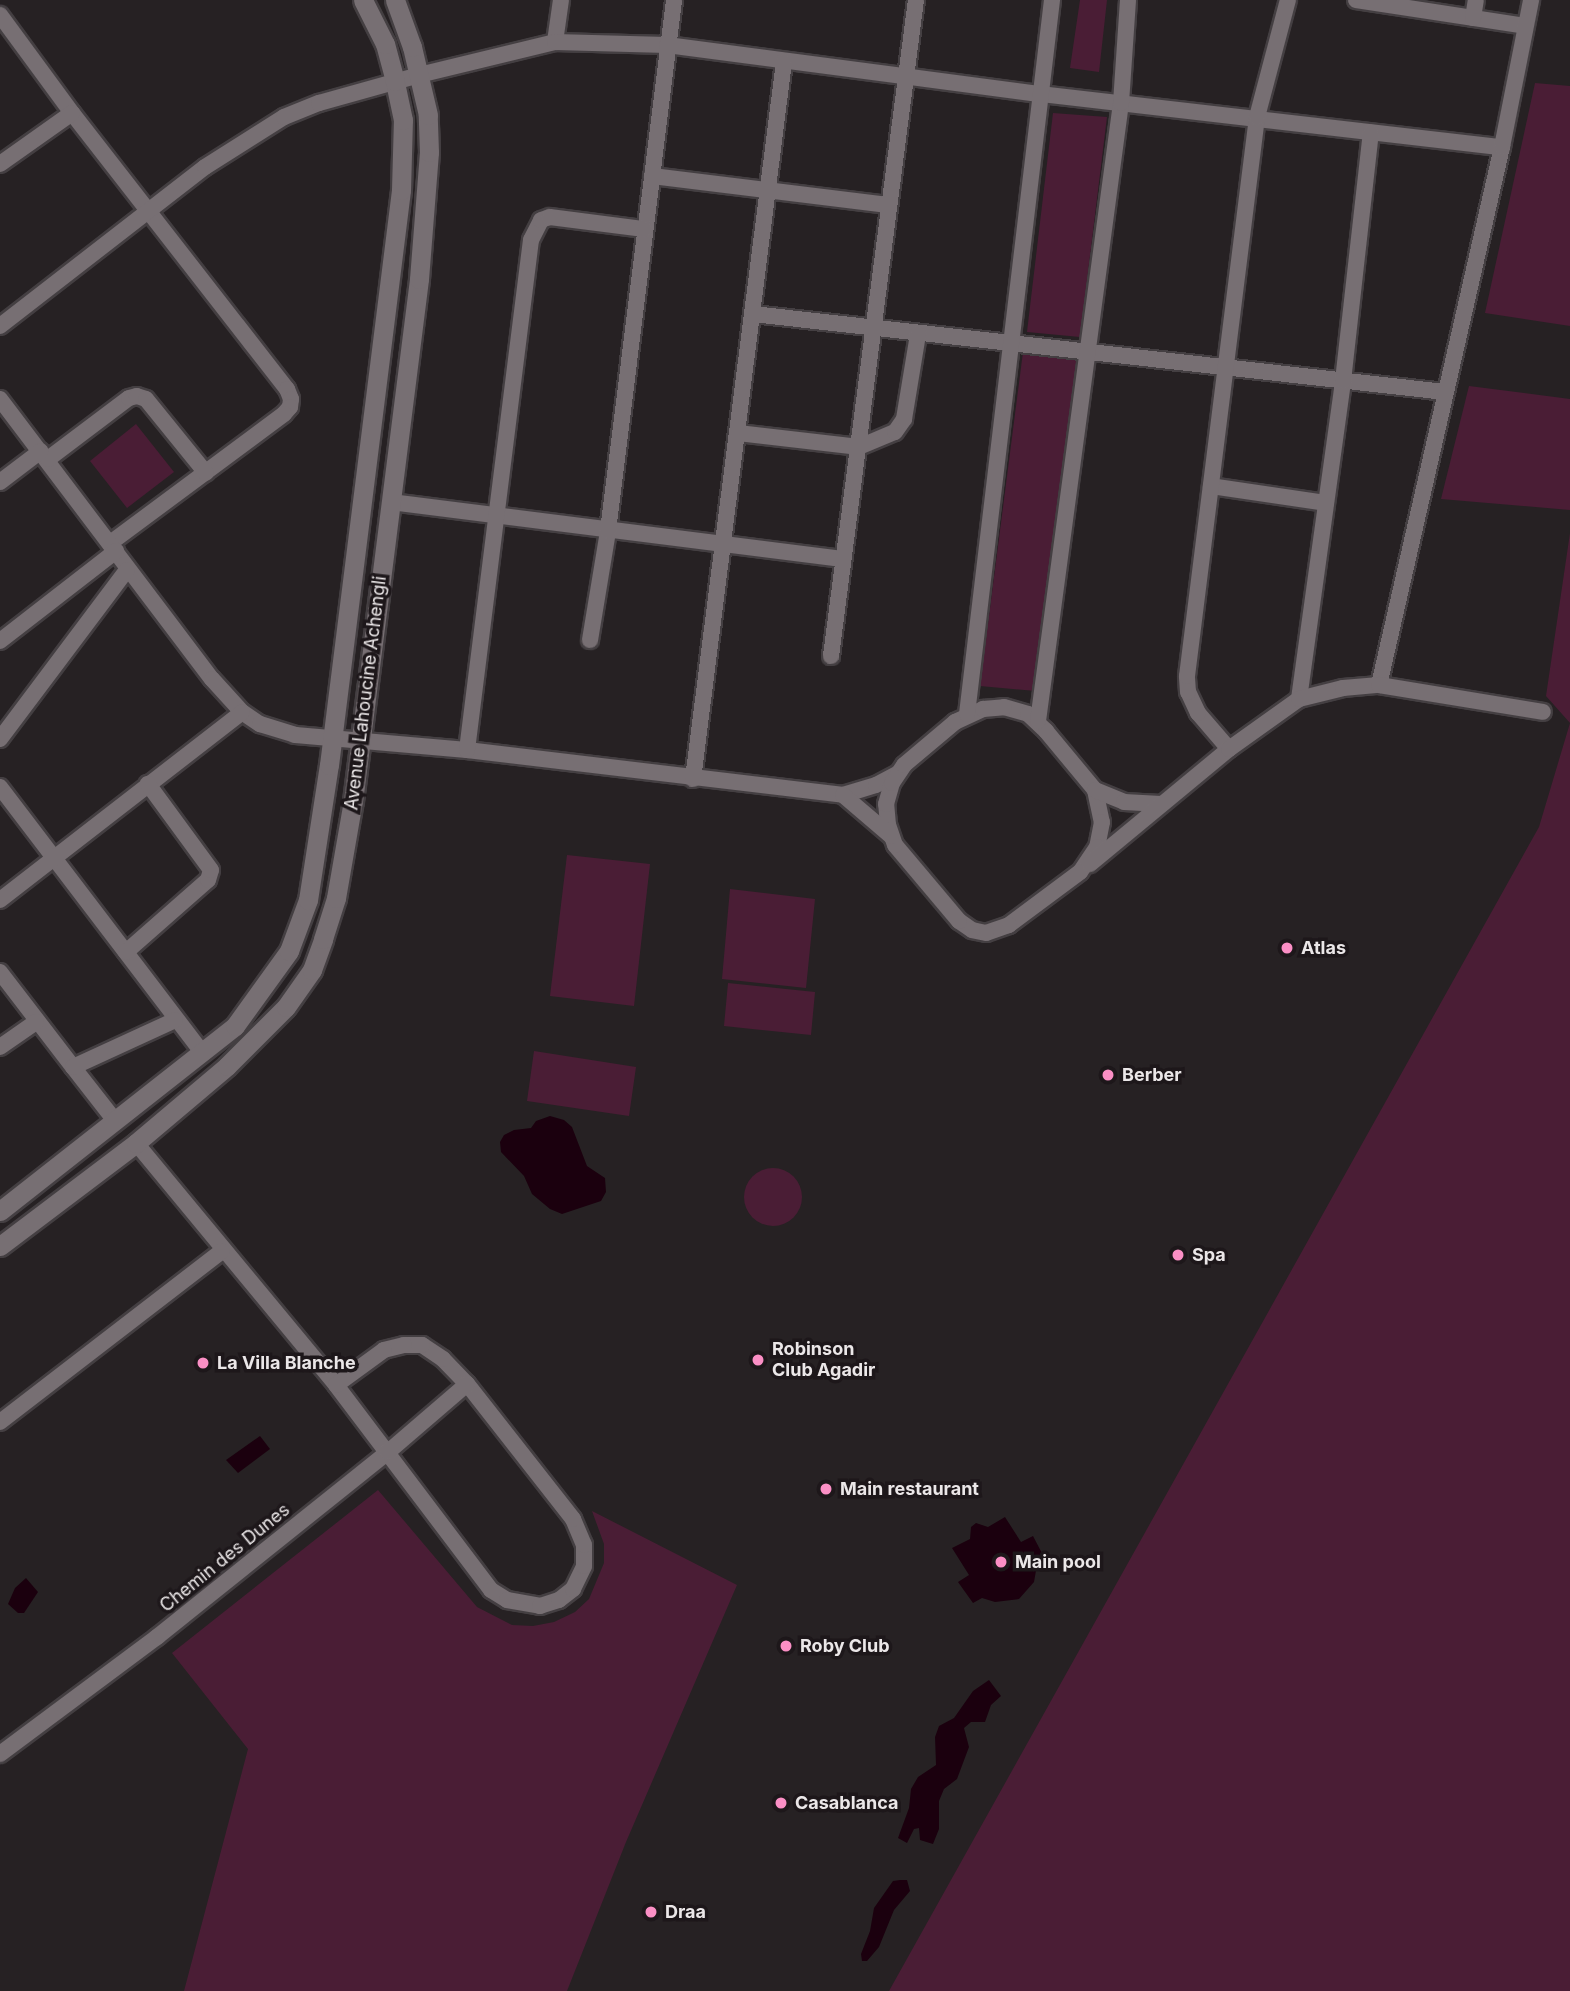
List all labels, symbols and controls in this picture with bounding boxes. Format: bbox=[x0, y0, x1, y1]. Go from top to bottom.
street label: Avenue Lahoucine Achengli bbox=[341, 575, 391, 811]
place label: Atlas bbox=[1301, 937, 1346, 959]
marker: Atlas bbox=[1279, 940, 1295, 956]
place label: Berber bbox=[1122, 1064, 1182, 1086]
marker: Berber bbox=[1100, 1067, 1116, 1083]
place label: Spa bbox=[1192, 1244, 1226, 1266]
marker: Spa bbox=[1170, 1247, 1186, 1263]
place label: Robinson Club Agadir bbox=[772, 1339, 875, 1382]
place label: La Villa Blanche bbox=[217, 1352, 356, 1374]
marker: Robinson Club Agadir bbox=[750, 1352, 766, 1368]
marker: La Villa Blanche bbox=[195, 1355, 211, 1371]
place label: Main restaurant bbox=[840, 1478, 979, 1500]
marker: Main restaurant bbox=[818, 1481, 834, 1497]
street label: Chemin des Dunes bbox=[156, 1499, 294, 1617]
place label: Main pool bbox=[1015, 1551, 1101, 1573]
marker: Main pool bbox=[993, 1554, 1009, 1570]
place label: Roby Club bbox=[800, 1635, 890, 1657]
marker: Roby Club bbox=[778, 1638, 794, 1654]
place label: Casablanca bbox=[795, 1792, 898, 1814]
marker: Casablanca bbox=[773, 1795, 789, 1811]
place label: Draa bbox=[665, 1901, 706, 1923]
marker: Draa bbox=[643, 1904, 659, 1920]

